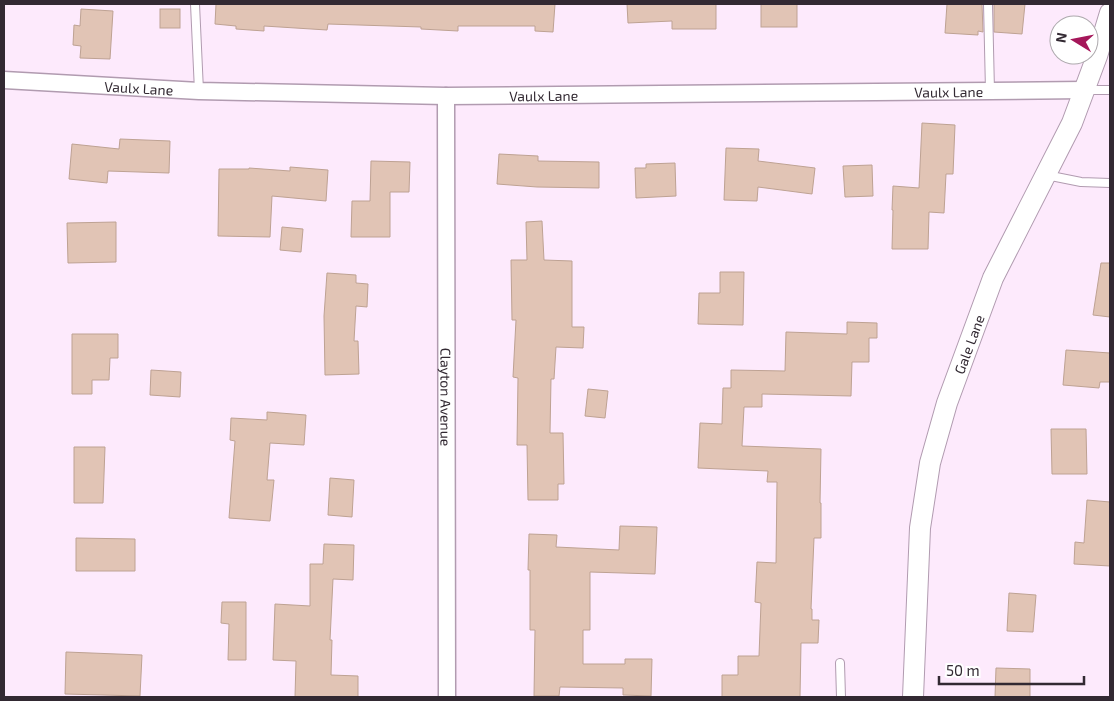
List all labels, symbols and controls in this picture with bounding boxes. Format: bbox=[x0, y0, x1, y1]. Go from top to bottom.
north arrow bbox=[1049, 15, 1099, 65]
text: N bbox=[1051, 31, 1070, 44]
street label: Vaulx Lane bbox=[104, 77, 174, 98]
street label: Vaulx Lane bbox=[914, 82, 983, 100]
street label: Vaulx Lane bbox=[509, 86, 578, 104]
street label: Gale Lane bbox=[950, 312, 987, 376]
street label: Clayton Avenue bbox=[438, 348, 455, 446]
scale bar bbox=[939, 654, 1084, 686]
text: 50 m bbox=[946, 661, 980, 679]

